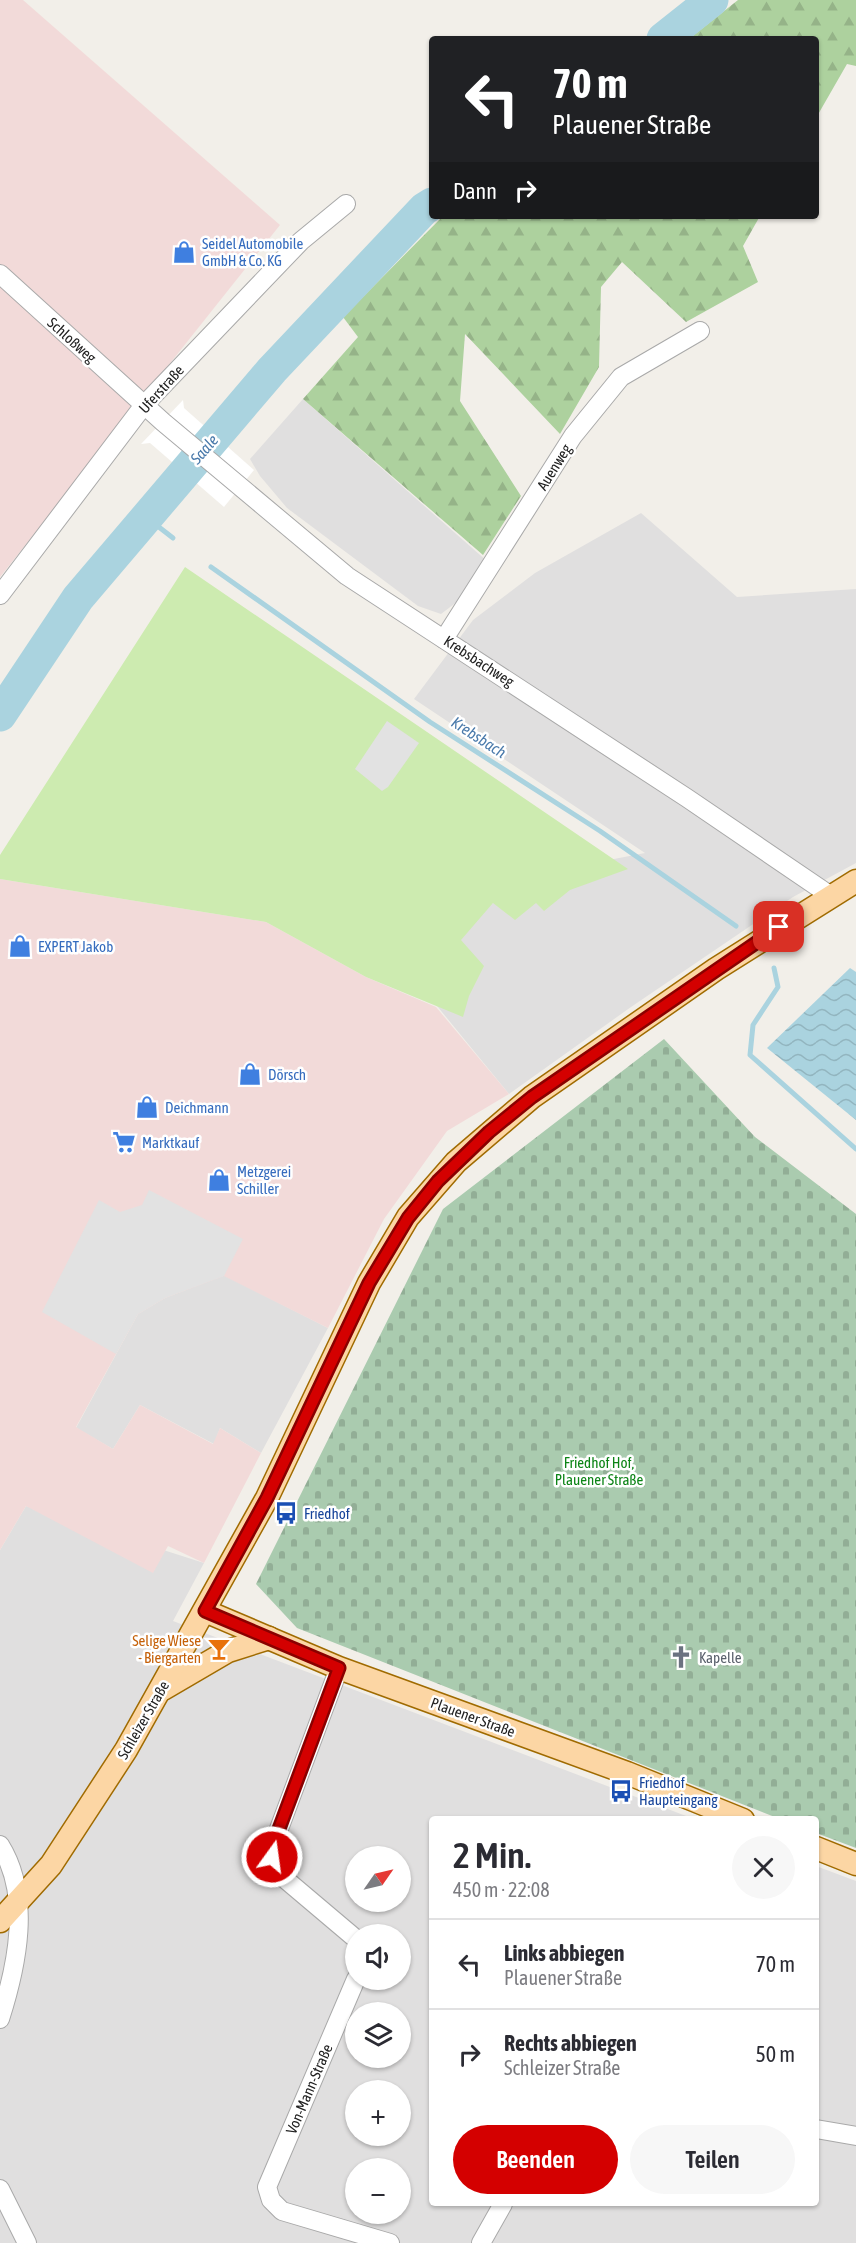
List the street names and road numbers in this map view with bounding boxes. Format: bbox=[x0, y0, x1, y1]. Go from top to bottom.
street label: Schloßweg bbox=[44, 314, 100, 366]
street label: Uferstraße bbox=[135, 361, 187, 417]
street label: Auenweg bbox=[533, 441, 575, 493]
street label: Krebsbachweg bbox=[441, 632, 518, 690]
street label: Schleizer Straße bbox=[114, 1678, 172, 1762]
street label: Plauener Straße bbox=[429, 1694, 518, 1740]
street label: Von-Mann-Straße bbox=[282, 2041, 336, 2136]

